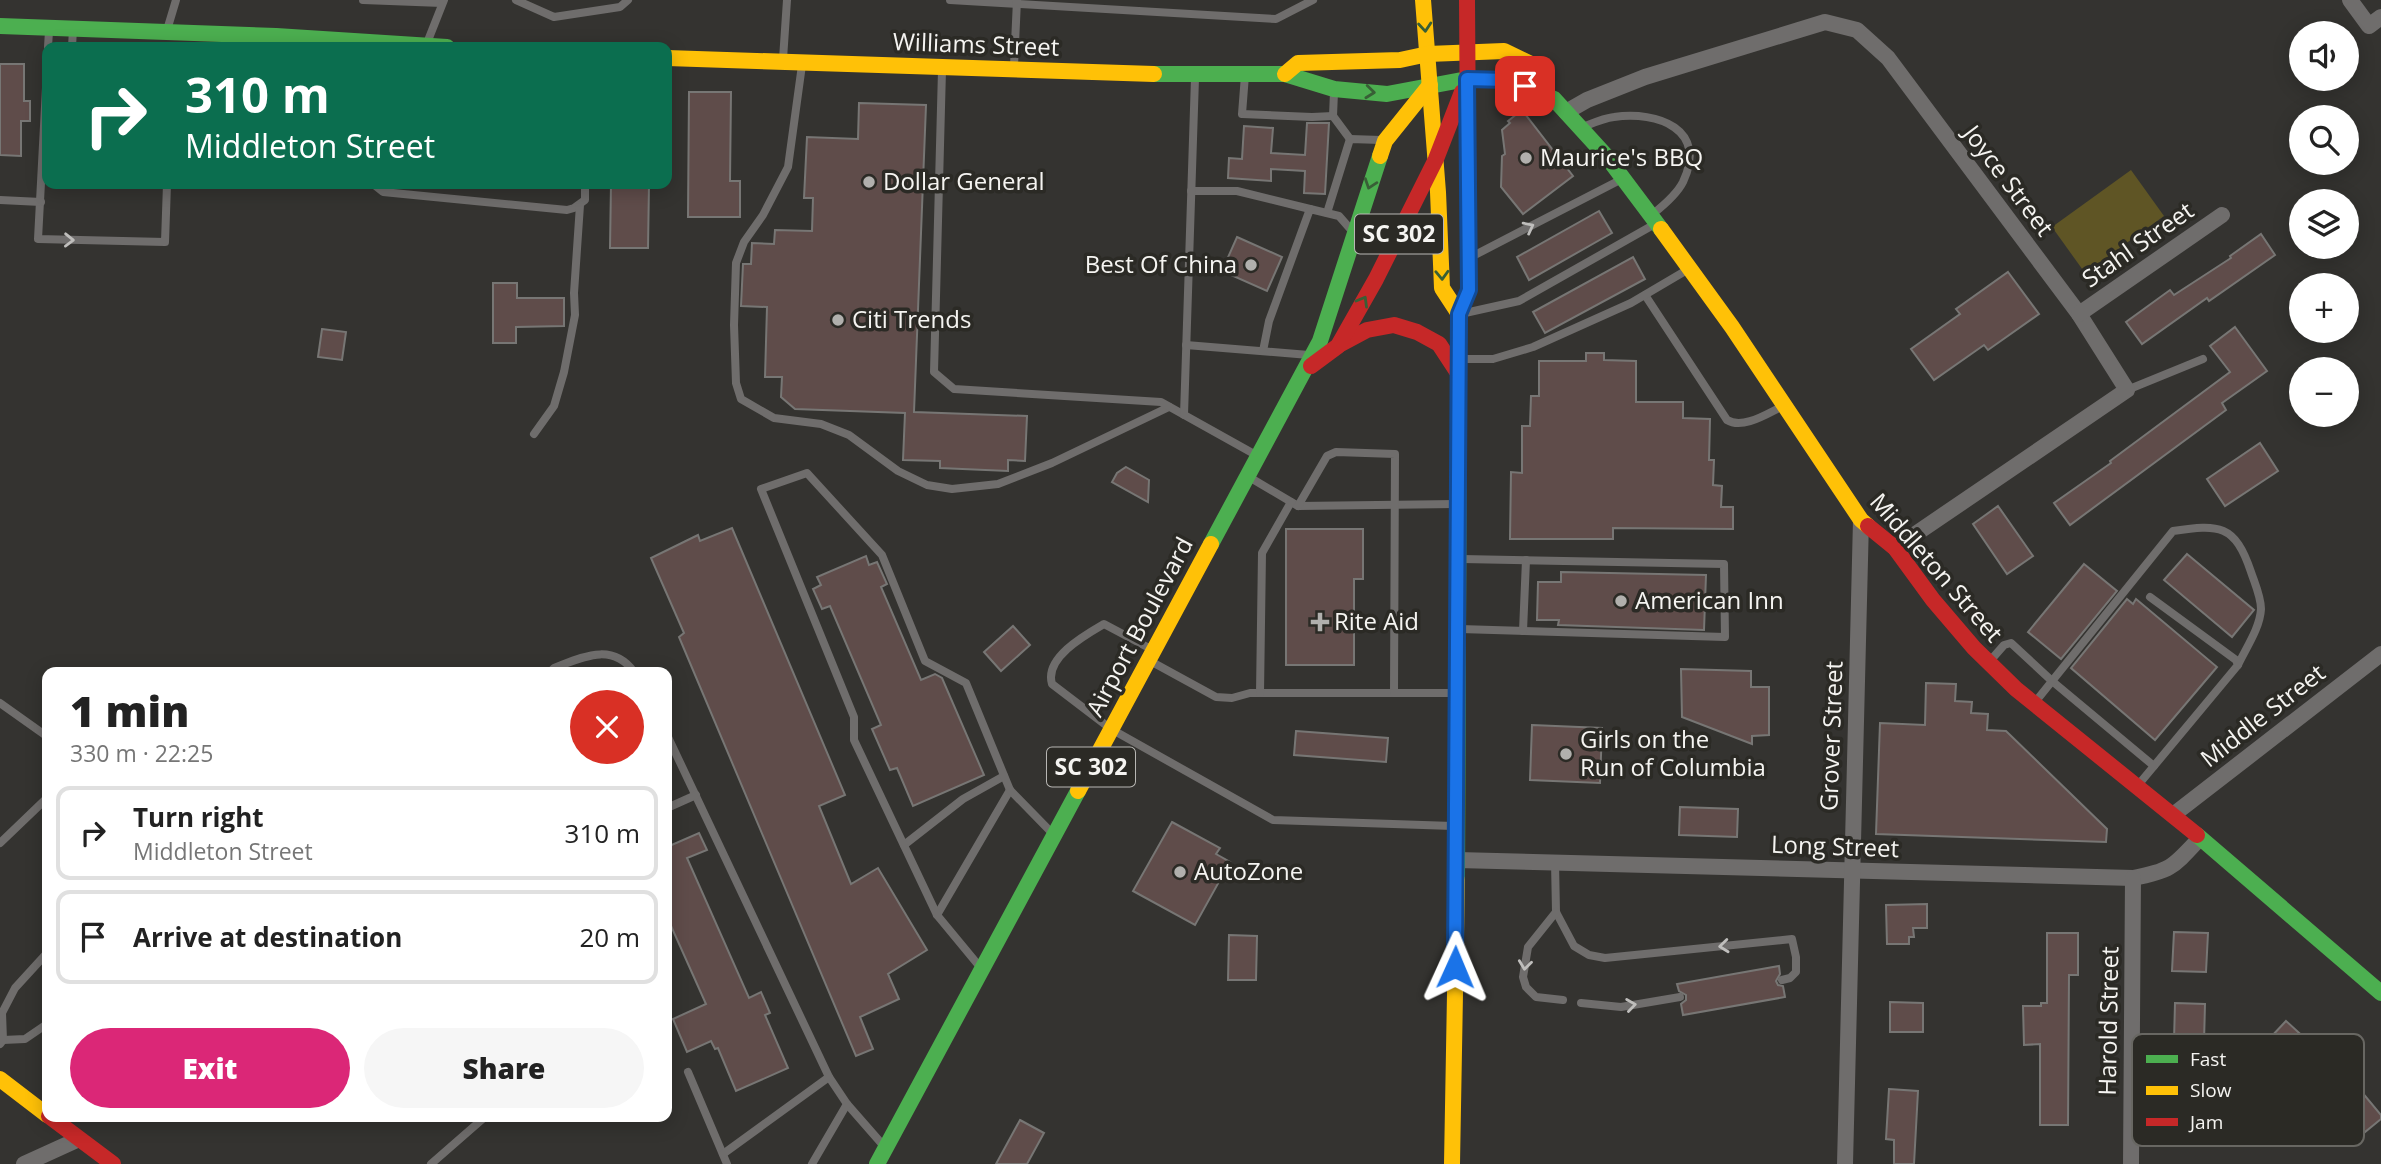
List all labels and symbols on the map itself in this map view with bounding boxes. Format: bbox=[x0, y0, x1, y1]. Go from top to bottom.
one-way arrow bbox=[1417, 22, 1432, 33]
street label: Williams Street bbox=[892, 24, 1060, 63]
pin bbox=[1495, 56, 1555, 116]
one-way arrow bbox=[1365, 84, 1376, 99]
street label: Joyce Street bbox=[1955, 116, 2062, 242]
place label: Maurice's BBQ bbox=[1540, 140, 1703, 173]
marker: Maurice's BBQ bbox=[1518, 150, 1534, 166]
place label: Dollar General bbox=[883, 164, 1045, 197]
marker: Dollar General bbox=[861, 174, 877, 190]
one-way arrow bbox=[1364, 177, 1379, 189]
street label: Stahl Street bbox=[2075, 193, 2199, 294]
road number: SC 302 bbox=[1355, 215, 1443, 254]
one-way arrow bbox=[1522, 221, 1534, 235]
one-way arrow bbox=[64, 232, 75, 248]
place label: Best Of China bbox=[1085, 247, 1237, 280]
marker: Best Of China bbox=[1243, 257, 1259, 273]
one-way arrow bbox=[1434, 270, 1449, 281]
one-way arrow bbox=[1355, 296, 1368, 309]
place label: Citi Trends bbox=[852, 302, 971, 335]
marker: Citi Trends bbox=[830, 312, 846, 328]
street label: Middleton Street bbox=[1863, 485, 2011, 649]
street label: Airport Boulevard bbox=[1077, 531, 1200, 722]
place label: American Inn bbox=[1635, 583, 1784, 616]
marker: American Inn bbox=[1613, 593, 1629, 609]
place label: Rite Aid bbox=[1334, 604, 1419, 637]
marker: Rite Aid bbox=[1312, 614, 1328, 630]
street label: Middle Street bbox=[2193, 656, 2331, 774]
street label: Grover Street bbox=[1811, 660, 1850, 812]
place label: Girls on the Run of Columbia bbox=[1580, 722, 1766, 783]
marker: Girls on the Run of Columbia bbox=[1558, 746, 1574, 762]
road number: SC 302 bbox=[1047, 748, 1135, 786]
street label: Long Street bbox=[1771, 827, 1900, 864]
place label: AutoZone bbox=[1194, 854, 1303, 887]
marker: AutoZone bbox=[1172, 864, 1188, 880]
position arrow bbox=[1418, 930, 1492, 1004]
one-way arrow bbox=[1718, 938, 1729, 953]
street label: Harold Street bbox=[2090, 946, 2125, 1096]
one-way arrow bbox=[1517, 959, 1532, 971]
one-way arrow bbox=[1625, 998, 1636, 1013]
legend bbox=[2132, 1034, 2364, 1146]
text: Fast bbox=[2190, 1046, 2226, 1072]
text: Slow bbox=[2190, 1077, 2232, 1103]
text: Jam bbox=[2188, 1109, 2223, 1135]

